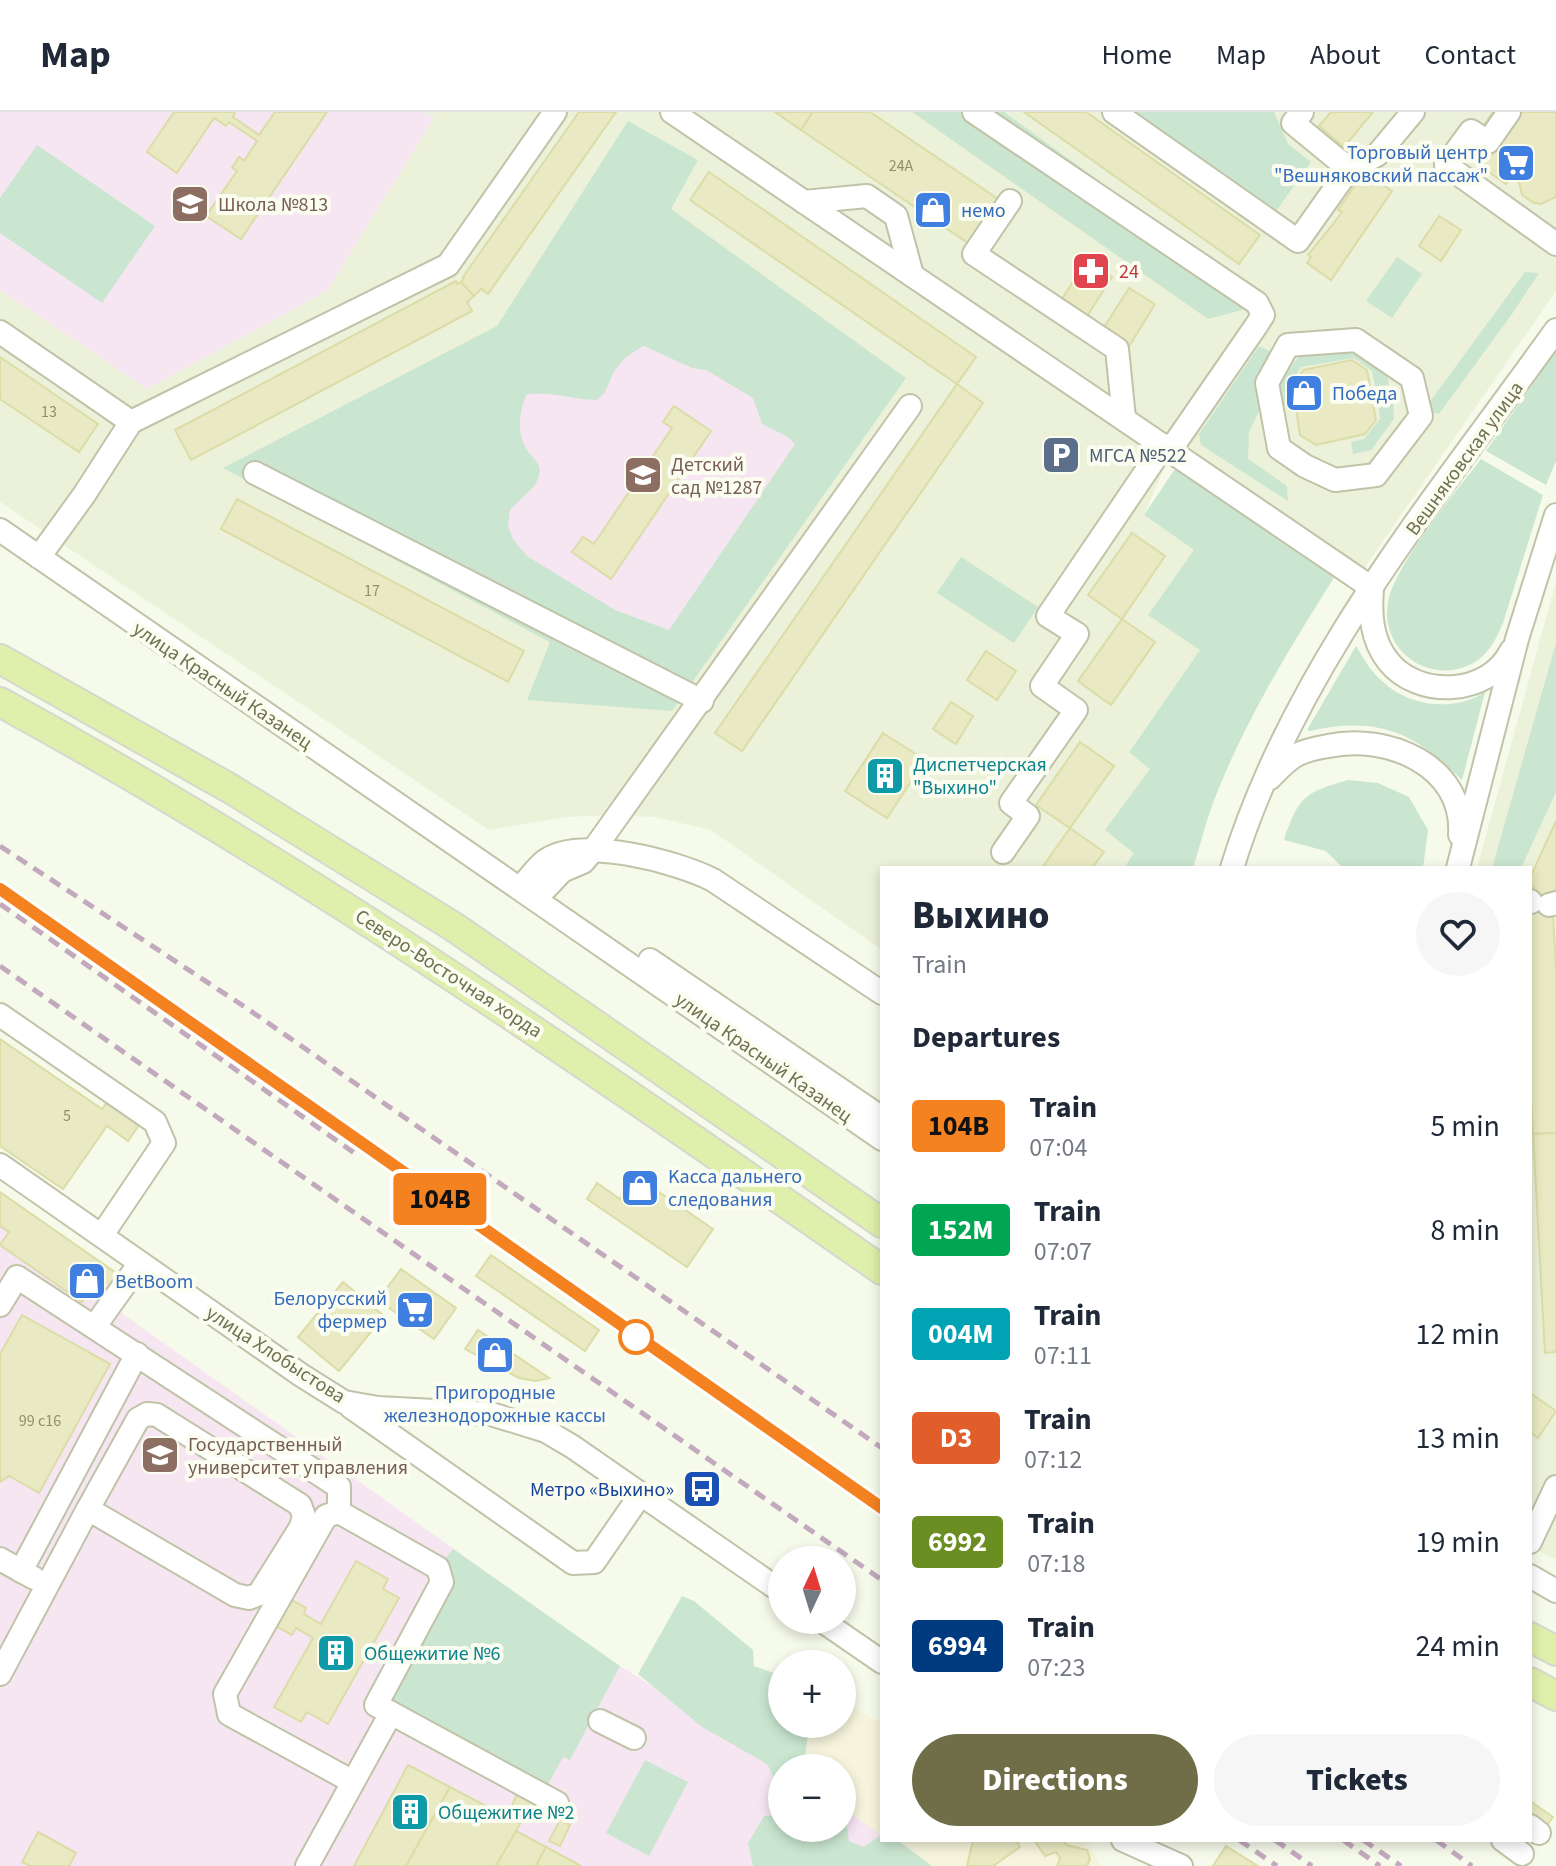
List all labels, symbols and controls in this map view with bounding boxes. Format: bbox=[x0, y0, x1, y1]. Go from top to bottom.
text: Map bbox=[40, 28, 111, 82]
text: Home bbox=[1101, 35, 1172, 75]
text: Map bbox=[1216, 35, 1266, 75]
text: About bbox=[1310, 35, 1381, 75]
text: Contact bbox=[1425, 35, 1516, 75]
place label: Торговый центр "Вешняковский пассаж" bbox=[1274, 139, 1488, 190]
supermarket icon: Торговый центр "Вешняковский пассаж" bbox=[1495, 142, 1537, 184]
house number: 24А bbox=[889, 155, 914, 177]
school or university icon: Школа №813 bbox=[169, 183, 211, 225]
shop icon: немо bbox=[912, 189, 954, 231]
place label: Школа №813 bbox=[218, 191, 328, 219]
place label: немо bbox=[961, 197, 1006, 225]
pharmacy icon: 24 bbox=[1070, 250, 1112, 292]
place label: 24 bbox=[1119, 258, 1139, 286]
shop icon: Победа bbox=[1283, 372, 1325, 414]
street label: Вешняковская улица bbox=[1399, 376, 1530, 541]
place label: Победа bbox=[1332, 380, 1397, 408]
house number: 13 bbox=[41, 401, 57, 423]
parking icon: МГСА №522 bbox=[1040, 434, 1082, 476]
place label: МГСА №522 bbox=[1089, 442, 1187, 470]
place label: Детский сад №1287 bbox=[671, 451, 762, 502]
school or university icon: Детский сад №1287 bbox=[622, 454, 664, 496]
house number: 17 bbox=[364, 580, 380, 602]
street label: улица Красный Казанец bbox=[127, 615, 318, 756]
place label: Диспетчерская "Выхино" bbox=[913, 751, 1047, 802]
building icon: Диспетчерская "Выхино" bbox=[864, 755, 906, 797]
text: Выхино bbox=[912, 889, 1050, 943]
button: heart bbox=[1416, 892, 1500, 976]
street label: Северо-Восточная хорда bbox=[349, 903, 548, 1045]
text: Train bbox=[912, 946, 967, 983]
street label: улица Красный Казанец bbox=[669, 986, 858, 1130]
text: Departures bbox=[912, 1016, 1060, 1059]
text: Train bbox=[1029, 1086, 1097, 1129]
house number: 5 bbox=[63, 1105, 71, 1127]
text: 5 min bbox=[1430, 1105, 1500, 1148]
text: 104В bbox=[928, 1106, 989, 1146]
text: 07:04 bbox=[1029, 1129, 1087, 1166]
place label: Kасса дальнего следования bbox=[668, 1163, 802, 1214]
shop icon: Kасса дальнего следования bbox=[619, 1167, 661, 1209]
line badge: 104В bbox=[384, 1173, 496, 1225]
text: 104В bbox=[409, 1179, 471, 1219]
text: Train bbox=[1034, 1190, 1101, 1233]
text: 8 min bbox=[1430, 1209, 1500, 1252]
text: 152М bbox=[928, 1210, 994, 1250]
text: 07:07 bbox=[1034, 1233, 1092, 1270]
shop icon: BetBoom bbox=[66, 1260, 108, 1302]
place label: BetBoom bbox=[115, 1268, 193, 1296]
place label: Белорусский фермер bbox=[273, 1285, 387, 1336]
supermarket icon: Белорусский фермер bbox=[394, 1289, 436, 1331]
text: Train bbox=[1034, 1294, 1101, 1337]
street label: улица Хлобыстова bbox=[200, 1299, 351, 1411]
text: 12 min bbox=[1416, 1313, 1500, 1356]
text: 004М bbox=[928, 1314, 994, 1354]
unlabelled marker bbox=[619, 1320, 653, 1354]
shop icon: Пригородные железнодорожные кассы bbox=[474, 1334, 516, 1376]
text: 07:11 bbox=[1034, 1337, 1092, 1374]
place label: Пригородные железнодорожные кассы bbox=[384, 1379, 606, 1430]
text: Train bbox=[1024, 1398, 1092, 1441]
house number: 99 с16 bbox=[19, 1410, 61, 1432]
text: 13 min bbox=[1416, 1417, 1500, 1460]
text: D3 bbox=[940, 1418, 972, 1458]
place label: Государственный университет управления bbox=[188, 1431, 408, 1482]
school or university icon: Государственный университет управления bbox=[139, 1434, 181, 1476]
text: 07:12 bbox=[1024, 1441, 1082, 1478]
bus stop icon: Метро «Выхино» bbox=[681, 1468, 723, 1510]
place label: Метро «Выхино» bbox=[530, 1476, 674, 1504]
text: Train bbox=[1027, 1502, 1095, 1545]
text: 19 min bbox=[1416, 1521, 1500, 1564]
text: 6992 bbox=[928, 1522, 987, 1562]
text: 07:18 bbox=[1027, 1545, 1085, 1582]
north arrow bbox=[768, 1546, 856, 1634]
map controls bbox=[768, 1546, 856, 1842]
text: Train bbox=[1027, 1606, 1095, 1649]
text: 24 min bbox=[1416, 1625, 1500, 1668]
text: 6994 bbox=[928, 1626, 987, 1666]
building icon: Общежитие №6 bbox=[315, 1632, 357, 1674]
place label: Общежитие №6 bbox=[364, 1640, 501, 1668]
text: 07:23 bbox=[1027, 1649, 1085, 1686]
button: + bbox=[768, 1650, 856, 1738]
button: Directions bbox=[912, 1734, 1198, 1826]
button: Tickets bbox=[1214, 1734, 1500, 1826]
button: − bbox=[768, 1754, 856, 1842]
building icon: Общежитие №2 bbox=[389, 1791, 431, 1833]
place label: Общежитие №2 bbox=[438, 1799, 575, 1827]

